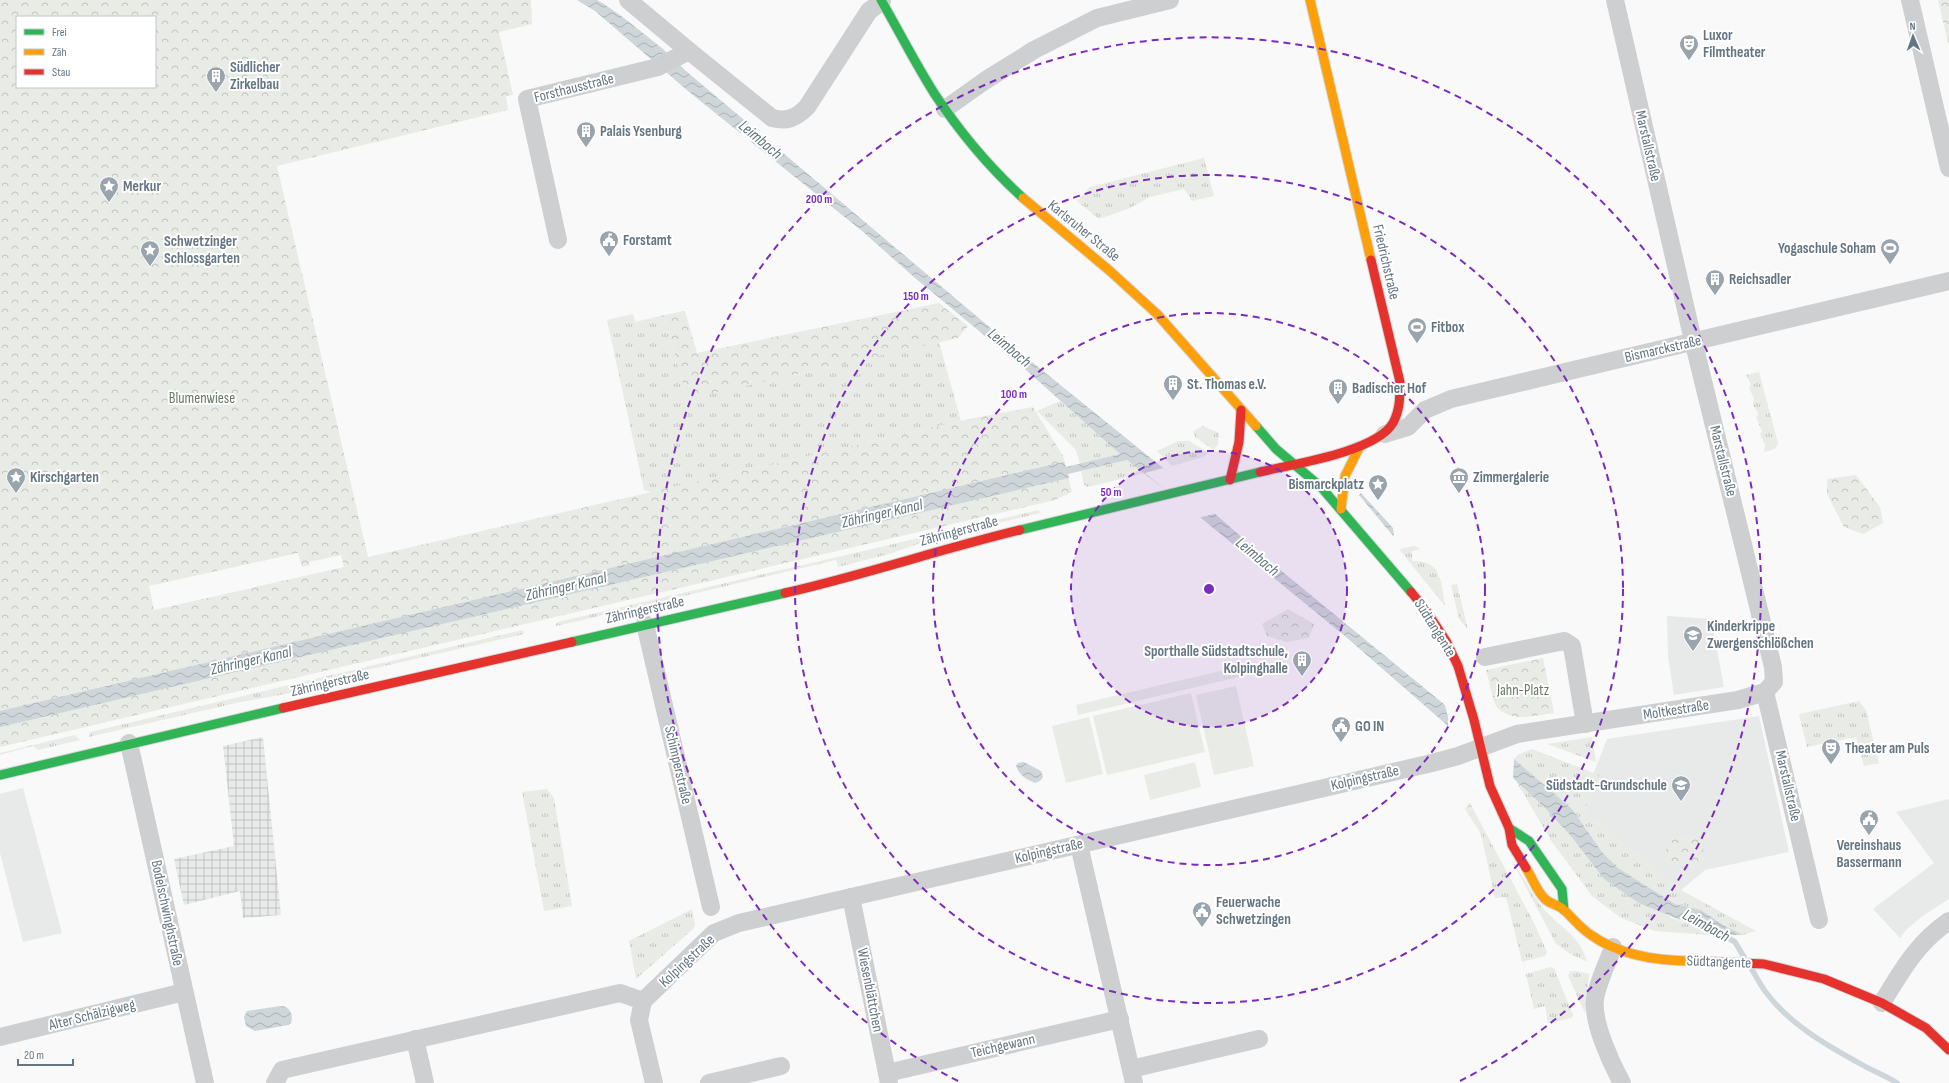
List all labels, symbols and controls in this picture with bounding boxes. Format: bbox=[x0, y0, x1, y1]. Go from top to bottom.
legend bbox=[16, 16, 156, 88]
north arrow bbox=[1893, 16, 1933, 56]
text: N bbox=[1910, 20, 1916, 33]
text: Frei bbox=[52, 25, 67, 40]
place label: Luxor Filmtheater bbox=[1703, 26, 1766, 62]
theatre icon: Luxor Filmtheater bbox=[1678, 33, 1700, 61]
text: Zäh bbox=[52, 45, 67, 60]
place label: Südlicher Zirkelbau bbox=[230, 58, 281, 94]
text: Stau bbox=[52, 65, 70, 80]
building icon: Südlicher Zirkelbau bbox=[205, 65, 227, 93]
street label: Forsthausstraße bbox=[532, 69, 616, 107]
street label: Marstallstraße bbox=[1631, 109, 1665, 183]
water label: Leimbach bbox=[734, 116, 786, 164]
building icon: Palais Ysenburg bbox=[575, 120, 597, 148]
place label: Palais Ysenburg bbox=[600, 122, 682, 141]
place icon: Merkur bbox=[98, 175, 120, 203]
place label: Merkur bbox=[123, 177, 161, 196]
text: 200 m bbox=[806, 192, 832, 207]
street label: Karlsruher Straße bbox=[1044, 196, 1124, 266]
street label: Friedrichstraße bbox=[1368, 222, 1404, 302]
public building icon: Forstamt bbox=[598, 229, 620, 257]
place label: Forstamt bbox=[623, 231, 672, 250]
place label: Schwetzinger Schlossgarten bbox=[164, 232, 240, 268]
sports icon: Yogaschule Soham bbox=[1879, 237, 1901, 265]
place icon: Schwetzinger Schlossgarten bbox=[139, 239, 161, 267]
place label: Yogaschule Soham bbox=[1778, 239, 1876, 258]
building icon: Reichsadler bbox=[1704, 268, 1726, 296]
place label: Reichsadler bbox=[1729, 270, 1792, 289]
text: 150 m bbox=[903, 289, 929, 304]
sports icon: Fitbox bbox=[1406, 316, 1428, 344]
place label: Fitbox bbox=[1431, 318, 1465, 337]
water label: Leimbach bbox=[983, 324, 1035, 372]
street label: Bismarckstraße bbox=[1623, 331, 1703, 367]
building icon: St. Thomas e.V. bbox=[1162, 373, 1184, 401]
place label: St. Thomas e.V. bbox=[1187, 375, 1266, 394]
building icon: Badischer Hof bbox=[1327, 377, 1349, 405]
place label: Badischer Hof bbox=[1352, 379, 1427, 398]
text: 100 m bbox=[1001, 387, 1027, 402]
park label: Blumenwiese bbox=[169, 389, 235, 408]
street label: Marstallstraße bbox=[1705, 424, 1741, 498]
place icon: Kirschgarten bbox=[5, 466, 27, 494]
museum icon: Zimmergalerie bbox=[1448, 466, 1470, 494]
place label: Kirschgarten bbox=[30, 468, 99, 487]
place label: Zimmergalerie bbox=[1473, 468, 1549, 487]
place icon: Bismarckplatz bbox=[1367, 473, 1389, 501]
place label: Bismarckplatz bbox=[1288, 475, 1364, 494]
text: 50 m bbox=[1101, 485, 1121, 500]
water label: Zähringer Kanal bbox=[839, 495, 925, 533]
street label: Zähringerstraße bbox=[918, 511, 1000, 551]
water label: Leimbach bbox=[1231, 533, 1283, 581]
water label: Zähringer Kanal bbox=[523, 568, 609, 606]
centre of rings bbox=[1202, 582, 1216, 596]
street label: Zähringerstraße bbox=[604, 592, 686, 628]
street label: Südtangente bbox=[1410, 596, 1460, 660]
place label: Kinderkrippe Zwergenschlößchen bbox=[1707, 617, 1814, 653]
school or university icon: Kinderkrippe Zwergenschlößchen bbox=[1682, 624, 1704, 652]
water label: Zähringer Kanal bbox=[208, 642, 294, 680]
place label: Sporthalle Südstadtschule, Kolpinghalle bbox=[1144, 642, 1288, 678]
building icon: Sporthalle Südstadtschule, Kolpinghalle bbox=[1291, 649, 1313, 677]
street label: Zähringerstraße bbox=[289, 665, 371, 701]
park label: Jahn-Platz bbox=[1496, 681, 1550, 700]
street label: Moltkestraße bbox=[1642, 695, 1710, 725]
public building icon: GO IN bbox=[1330, 715, 1352, 743]
place label: GO IN bbox=[1355, 717, 1384, 736]
street label: Schimperstraße bbox=[660, 724, 696, 806]
theatre icon: Theater am Puls bbox=[1820, 737, 1842, 765]
place label: Theater am Puls bbox=[1845, 739, 1930, 758]
street label: Marstallstraße bbox=[1771, 749, 1805, 823]
street label: Kolpingstraße bbox=[1329, 761, 1401, 795]
school or university icon: Südstadt-Grundschule bbox=[1670, 774, 1692, 802]
place label: Südstadt-Grundschule bbox=[1546, 776, 1667, 795]
public building icon: Vereinshaus Bassermann bbox=[1858, 808, 1880, 836]
street label: Kolpingstraße bbox=[1013, 834, 1085, 868]
place label: Vereinshaus Bassermann bbox=[1836, 836, 1902, 872]
street label: Bodelschwinghstraße bbox=[146, 858, 188, 968]
place label: Feuerwache Schwetzingen bbox=[1216, 893, 1291, 929]
public building icon: Feuerwache Schwetzingen bbox=[1191, 900, 1213, 928]
water label: Leimbach bbox=[1679, 905, 1733, 947]
street label: Kolpingstraße bbox=[655, 930, 719, 992]
street label: Wiesenblättchen bbox=[853, 946, 887, 1034]
street label: Südtangente bbox=[1686, 951, 1752, 973]
street label: Alter Schälzigweg bbox=[46, 995, 137, 1035]
street label: Teichgewann bbox=[969, 1029, 1037, 1063]
scale bar bbox=[18, 1041, 73, 1067]
text: 20 m bbox=[24, 1048, 44, 1063]

